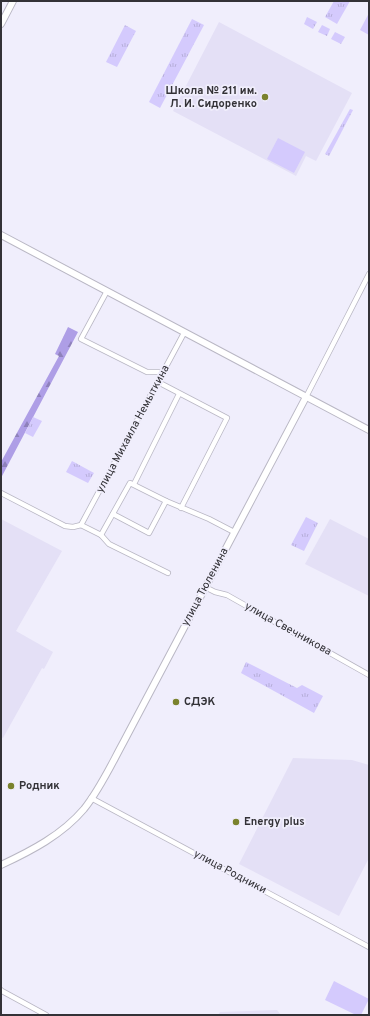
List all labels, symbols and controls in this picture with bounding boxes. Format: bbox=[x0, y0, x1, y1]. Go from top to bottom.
place label: Школа № 211 им. Л. И. Сидоренко bbox=[165, 84, 257, 111]
marker: Школа № 211 им. Л. И. Сидоренко bbox=[260, 92, 270, 102]
street label: улица Михаила Немыткина bbox=[93, 362, 173, 495]
street label: улица Тюленина bbox=[178, 545, 232, 629]
street label: улица Свечникова bbox=[242, 599, 334, 659]
place label: СДЭК bbox=[184, 695, 216, 709]
marker: СДЭК bbox=[171, 697, 181, 707]
place label: Родник bbox=[19, 779, 60, 793]
marker: Родник bbox=[6, 781, 16, 791]
place label: Energy plus bbox=[244, 815, 305, 829]
marker: Energy plus bbox=[231, 817, 241, 827]
street label: улица Родники bbox=[191, 847, 269, 897]

